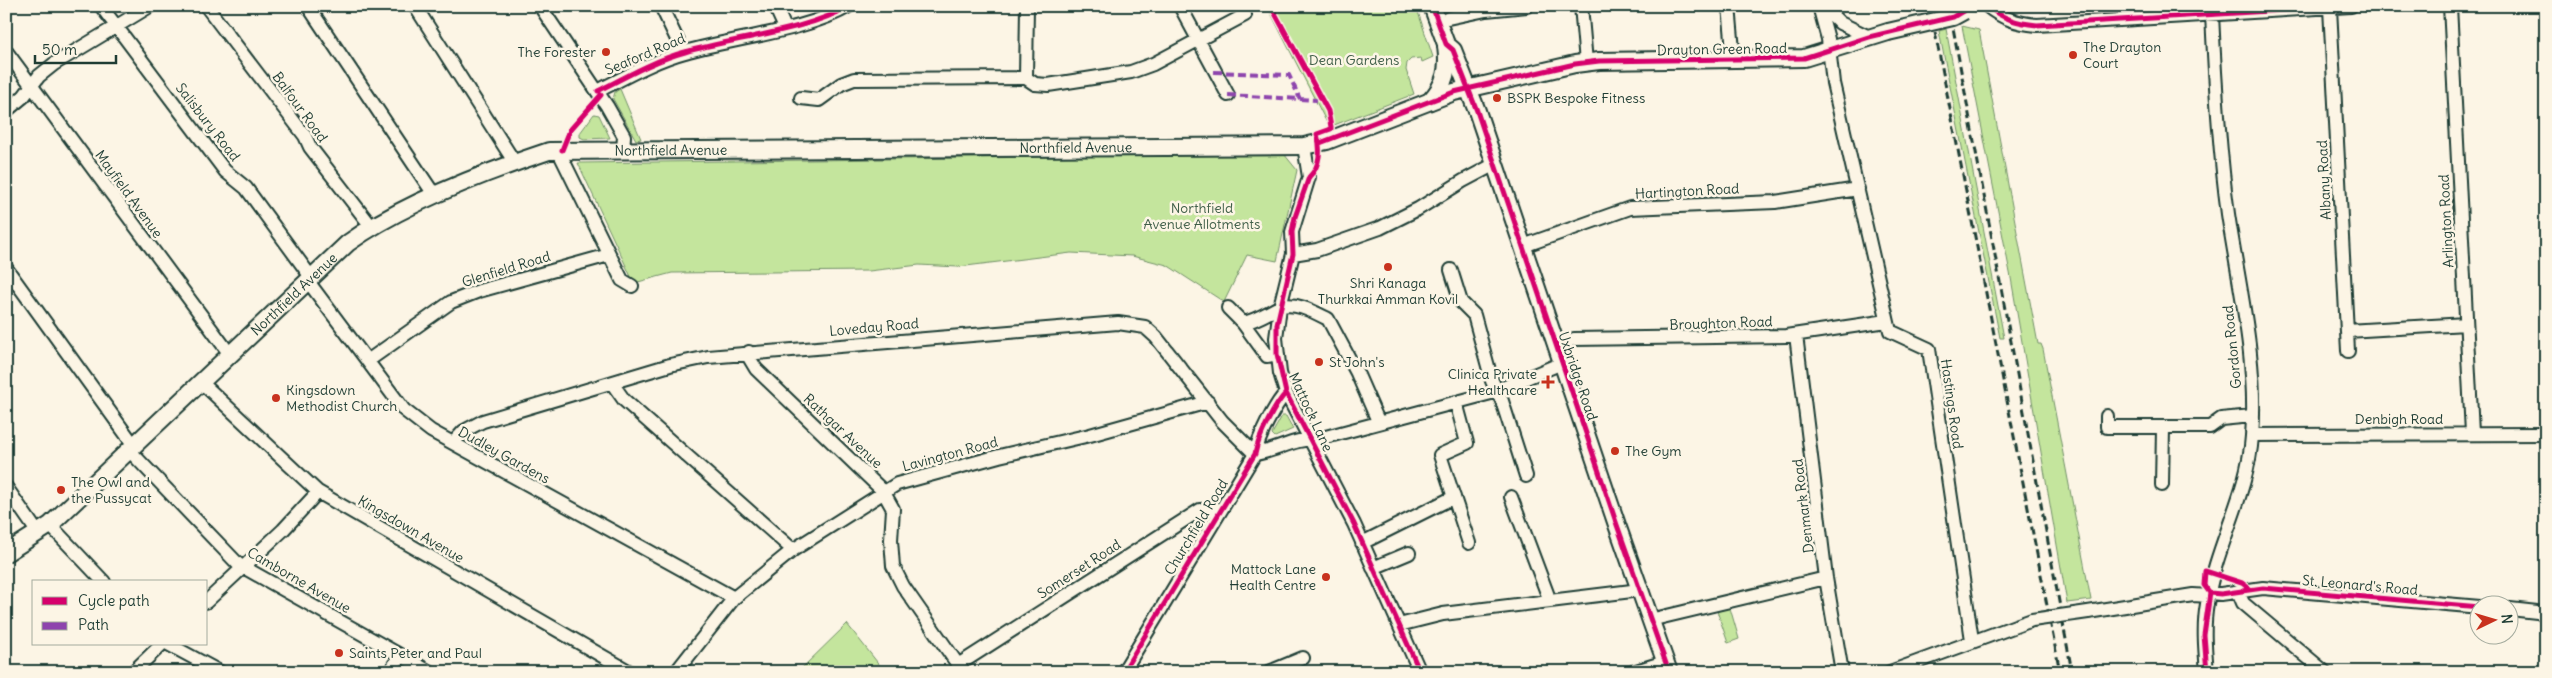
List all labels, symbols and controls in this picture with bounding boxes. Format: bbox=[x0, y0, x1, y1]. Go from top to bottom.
street label: Seaford Road bbox=[602, 29, 688, 79]
scale bar bbox=[35, 32, 116, 64]
place label: The Drayton Court bbox=[2083, 38, 2161, 72]
street label: Drayton Green Road bbox=[1657, 39, 1787, 59]
text: 50 m bbox=[42, 40, 77, 59]
place label: The Forester bbox=[518, 43, 596, 61]
marker: The Forester bbox=[600, 46, 612, 58]
marker: The Drayton Court bbox=[2067, 49, 2079, 61]
park label: Dean Gardens bbox=[1309, 51, 1399, 69]
street label: Balfour Road bbox=[268, 68, 332, 146]
street label: Salisbury Road bbox=[172, 79, 244, 165]
place label: BSPK Bespoke Fitness bbox=[1507, 89, 1645, 107]
marker: BSPK Bespoke Fitness bbox=[1491, 92, 1503, 104]
street label: Northfield Avenue bbox=[1019, 138, 1132, 157]
street label: Albany Road bbox=[2313, 140, 2335, 220]
street label: Northfield Avenue bbox=[614, 141, 727, 160]
street label: Mayfield Avenue bbox=[91, 147, 167, 241]
street label: Arlington Road bbox=[2435, 174, 2457, 268]
street label: Hartington Road bbox=[1634, 179, 1740, 203]
park label: Northfield Avenue Allotments bbox=[1144, 199, 1260, 233]
street label: Glenfield Road bbox=[460, 247, 552, 291]
street label: Northfield Avenue bbox=[247, 249, 341, 339]
marker: Shri Kanaga Thurkkai Amman Kovil bbox=[1382, 261, 1394, 273]
place label: Shri Kanaga Thurkkai Amman Kovil bbox=[1318, 274, 1458, 308]
street label: Gordon Road bbox=[2219, 304, 2245, 390]
street label: Broughton Road bbox=[1669, 312, 1773, 334]
street label: Loveday Road bbox=[828, 314, 920, 340]
street label: Uxbridge Road bbox=[1554, 329, 1602, 423]
place label: St John's bbox=[1329, 353, 1385, 371]
marker: St John's bbox=[1313, 356, 1325, 368]
street label: Hastings Road bbox=[1937, 358, 1967, 450]
place label: Clinica Private Healthcare bbox=[1448, 365, 1537, 399]
street label: Mattock Lane bbox=[1285, 370, 1337, 454]
marker: Clinica Private Healthcare bbox=[1541, 375, 1555, 389]
place label: Kingsdown Methodist Church bbox=[286, 381, 397, 415]
street label: Rathgar Avenue bbox=[800, 390, 886, 472]
marker: Kingsdown Methodist Church bbox=[270, 392, 282, 404]
street label: Denbigh Road bbox=[2355, 410, 2443, 428]
street label: Dudley Gardens bbox=[455, 422, 553, 488]
street label: Lavington Road bbox=[900, 433, 1000, 475]
place label: The Gym bbox=[1625, 442, 1682, 460]
marker: The Gym bbox=[1609, 445, 1621, 457]
street label: Denmark Road bbox=[1788, 458, 1818, 554]
place label: The Owl and the Pussycat bbox=[71, 473, 152, 507]
street label: Churchfield Road bbox=[1160, 476, 1232, 578]
marker: The Owl and the Pussycat bbox=[55, 484, 67, 496]
street label: Kingsdown Avenue bbox=[355, 491, 467, 567]
street label: Somerset Road bbox=[1034, 535, 1124, 603]
street label: Camborne Avenue bbox=[244, 543, 354, 617]
place label: Mattock Lane Health Centre bbox=[1229, 560, 1316, 594]
marker: Mattock Lane Health Centre bbox=[1320, 571, 1332, 583]
street label: St. Leonard's Road bbox=[2301, 571, 2419, 599]
legend bbox=[32, 580, 208, 646]
text: Cycle path bbox=[78, 591, 150, 610]
north arrow bbox=[2470, 596, 2520, 646]
text: N bbox=[2498, 613, 2516, 624]
text: Path bbox=[78, 615, 109, 634]
place label: Saints Peter and Paul bbox=[349, 644, 482, 662]
marker: Saints Peter and Paul bbox=[333, 647, 345, 659]

